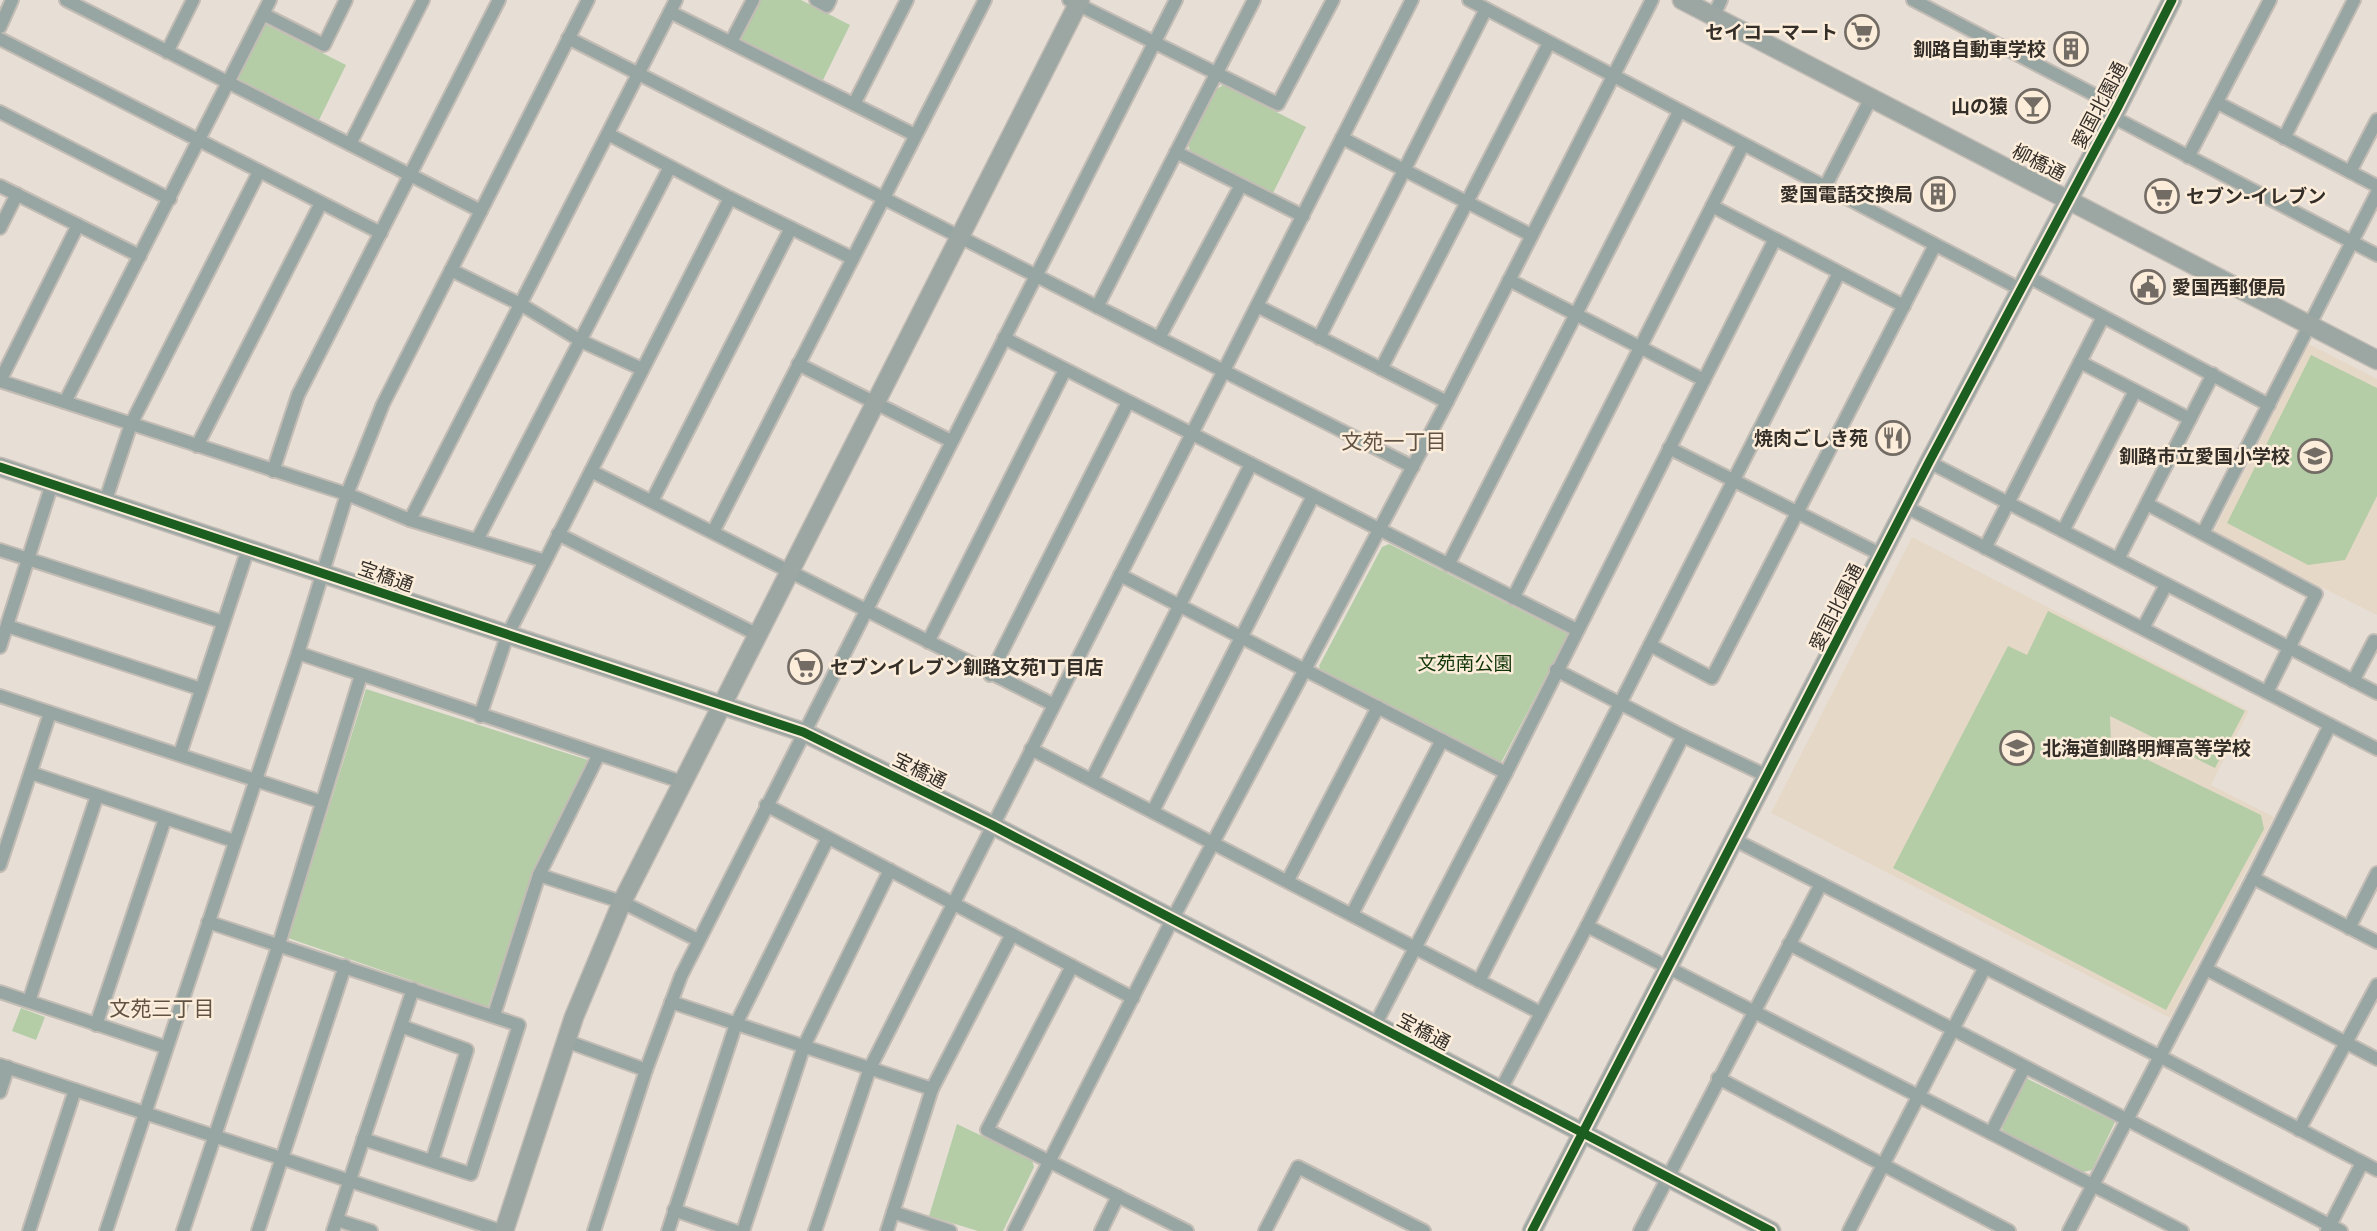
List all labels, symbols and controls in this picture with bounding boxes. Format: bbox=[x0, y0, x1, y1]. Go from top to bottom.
supermarket icon: セイコーマート bbox=[1843, 13, 1881, 51]
place label: セイコーマート bbox=[1705, 21, 1838, 44]
building icon: 釧路自動車学校 bbox=[2052, 30, 2090, 68]
place label: 釧路自動車学校 bbox=[1913, 38, 2046, 61]
street label: 愛国北園通 bbox=[2067, 58, 2132, 153]
bar icon: 山の猿 bbox=[2014, 87, 2052, 125]
place label: 山の猿 bbox=[1951, 95, 2008, 118]
street label: 柳橋通 bbox=[2008, 139, 2069, 186]
building icon: 愛国電話交換局 bbox=[1919, 175, 1957, 213]
supermarket icon: セブン-イレブン bbox=[2143, 177, 2181, 215]
place label: 愛国電話交換局 bbox=[1780, 183, 1913, 206]
place label: セブン-イレブン bbox=[2186, 185, 2326, 208]
public building icon: 愛国西郵便局 bbox=[2129, 268, 2167, 306]
place label: 愛国西郵便局 bbox=[2172, 276, 2286, 299]
restaurant icon: 焼肉ごしき苑 bbox=[1874, 419, 1912, 457]
place label: 焼肉ごしき苑 bbox=[1754, 427, 1868, 450]
district label: 文苑一丁目 bbox=[1342, 429, 1447, 454]
school or university icon: 釧路市立愛国小学校 bbox=[2296, 437, 2334, 475]
place label: 釧路市立愛国小学校 bbox=[2119, 445, 2290, 468]
street label: 宝橋通 bbox=[355, 556, 417, 597]
street label: 愛国北園通 bbox=[1805, 560, 1868, 655]
supermarket icon: セブンイレブン釧路文苑1丁目店 bbox=[786, 648, 824, 686]
park label: 文苑南公園 bbox=[1417, 652, 1513, 675]
place label: セブンイレブン釧路文苑1丁目店 bbox=[830, 656, 1103, 679]
school or university icon: 北海道釧路明輝高等学校 bbox=[1998, 729, 2036, 767]
place label: 北海道釧路明輝高等学校 bbox=[2042, 737, 2251, 760]
street label: 宝橋通 bbox=[889, 748, 950, 793]
district label: 文苑三丁目 bbox=[110, 996, 215, 1021]
street label: 宝橋通 bbox=[1393, 1008, 1454, 1055]

